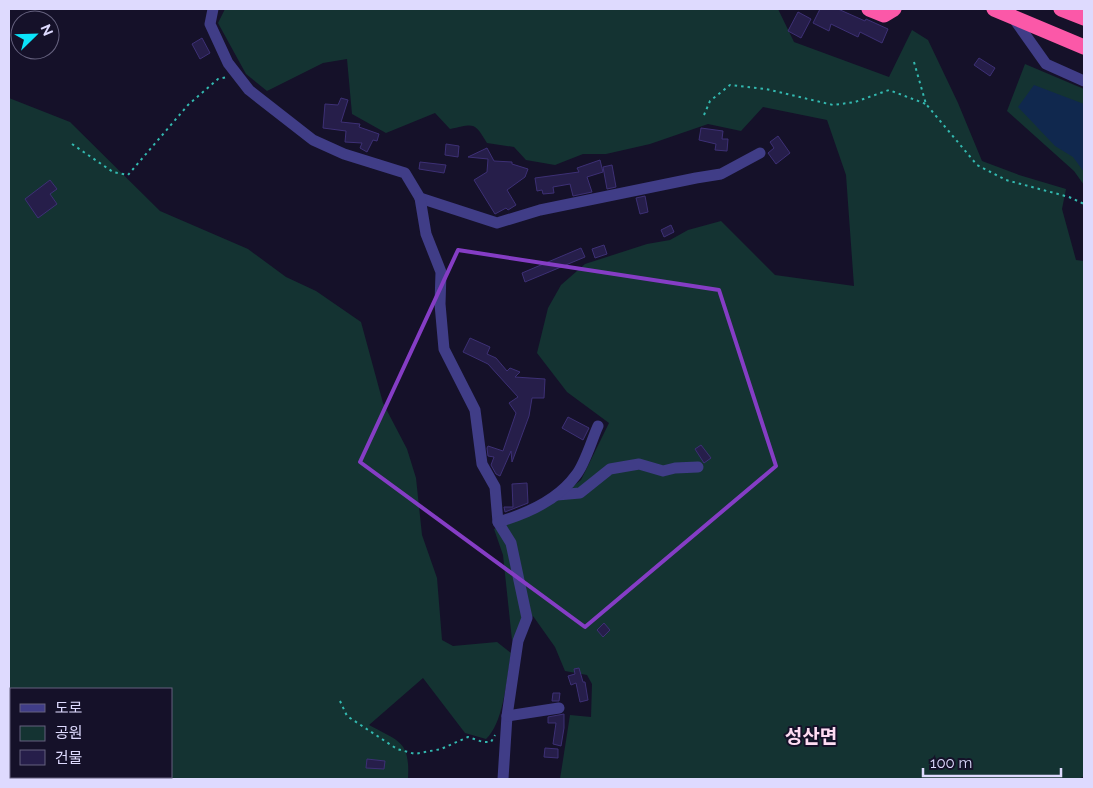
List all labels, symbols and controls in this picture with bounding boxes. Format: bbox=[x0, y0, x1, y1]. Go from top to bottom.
north arrow bbox=[10, 10, 60, 60]
text: N bbox=[38, 22, 56, 38]
legend bbox=[10, 688, 172, 778]
text: 도로 bbox=[55, 699, 83, 717]
text: 공원 bbox=[55, 724, 83, 742]
district label: 성산면 bbox=[785, 725, 837, 747]
scale bar bbox=[923, 746, 1060, 778]
text: 건물 bbox=[55, 749, 83, 767]
text: 100 m bbox=[930, 754, 972, 772]

